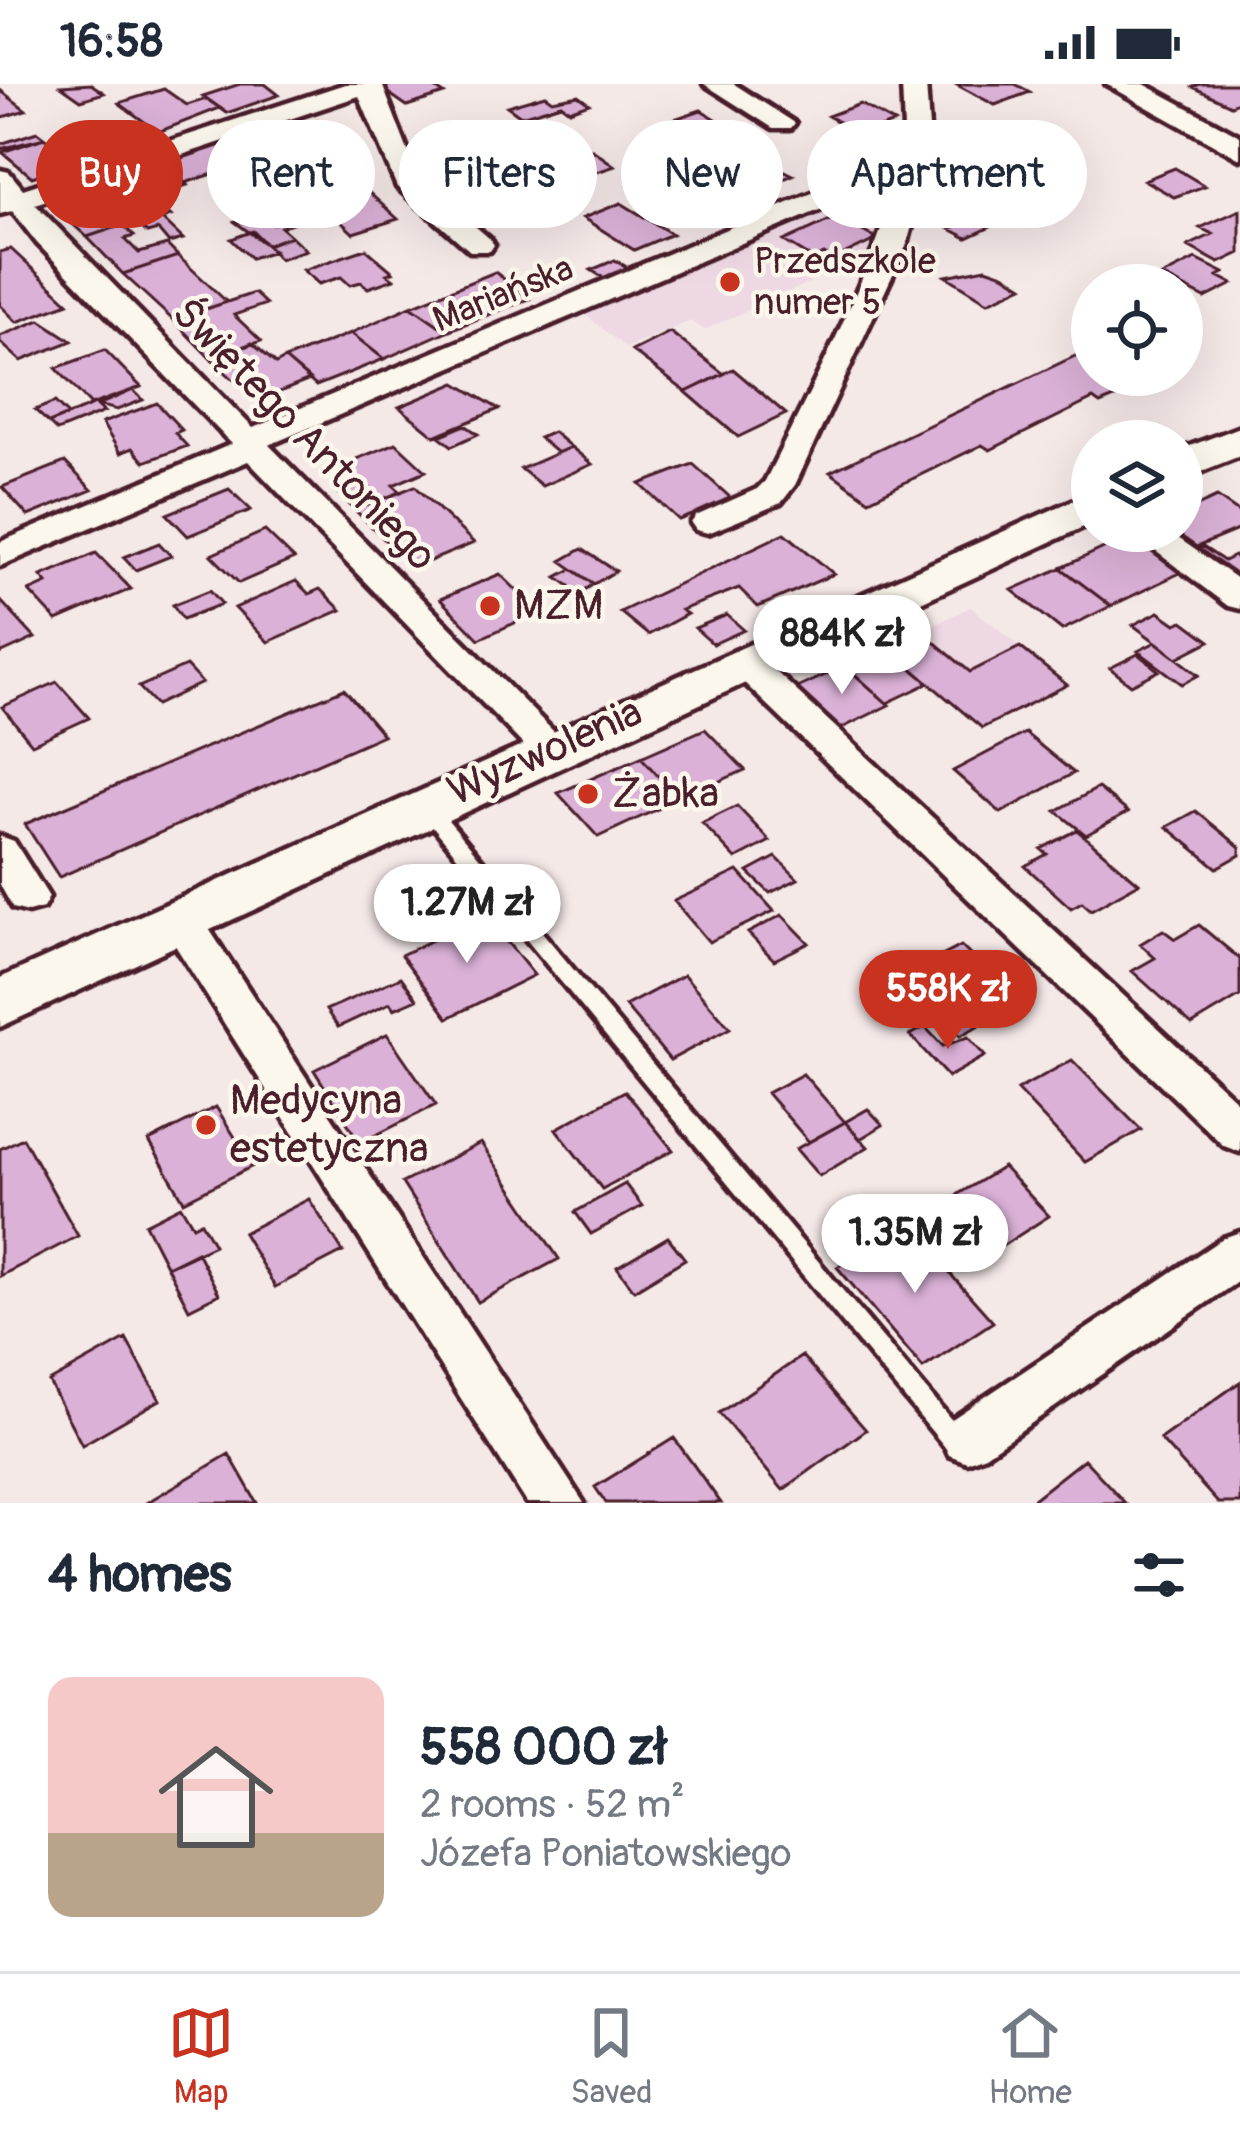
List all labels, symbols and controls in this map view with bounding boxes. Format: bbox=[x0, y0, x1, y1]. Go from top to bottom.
text: 16:58 bbox=[60, 14, 163, 70]
chip: Buy bbox=[36, 120, 183, 228]
chip: Rent bbox=[207, 120, 375, 228]
chip: Filters bbox=[399, 120, 597, 228]
chip: New bbox=[621, 120, 783, 228]
chip: Apartment bbox=[807, 120, 1087, 228]
place label: Przedszkole numer 5 bbox=[754, 239, 936, 325]
street label: Mariańska bbox=[426, 246, 580, 342]
map controls bbox=[1071, 264, 1203, 552]
button: locate bbox=[1071, 264, 1203, 396]
marker: Przedszkole numer 5 bbox=[717, 269, 743, 295]
street label: Świętego Antoniego bbox=[161, 288, 447, 582]
button: layers bbox=[1071, 420, 1203, 552]
place label: MZM bbox=[514, 580, 603, 632]
marker: MZM bbox=[477, 593, 503, 619]
pin: 884K zł bbox=[731, 595, 953, 697]
text: 884K zł bbox=[780, 609, 904, 658]
street label: Wyzwolenia bbox=[440, 686, 650, 818]
place label: Żabka bbox=[612, 768, 719, 820]
marker: Żabka bbox=[575, 781, 601, 807]
pin: 1.27M zł bbox=[343, 864, 591, 966]
text: 1.27M zł bbox=[401, 878, 533, 927]
pin: 558K zł bbox=[837, 950, 1059, 1052]
text: 558K zł bbox=[886, 964, 1010, 1013]
place label: Medycyna estetyczna bbox=[230, 1075, 429, 1175]
marker: Medycyna estetyczna bbox=[193, 1112, 219, 1138]
pin: 1.35M zł bbox=[791, 1194, 1039, 1296]
text: 1.35M zł bbox=[848, 1208, 982, 1257]
icon: filters bbox=[1126, 1542, 1192, 1608]
text: 4 homes bbox=[48, 1543, 232, 1607]
text: 558 000 zł bbox=[420, 1716, 667, 1780]
icon: home bbox=[144, 1725, 288, 1869]
text: 2 rooms · 52 m² bbox=[420, 1780, 685, 1829]
text: Józefa Poniatowskiego bbox=[420, 1829, 792, 1878]
tab: Map bbox=[168, 2000, 234, 2113]
tab: Saved bbox=[570, 2000, 652, 2113]
tab: Home bbox=[989, 2000, 1072, 2113]

